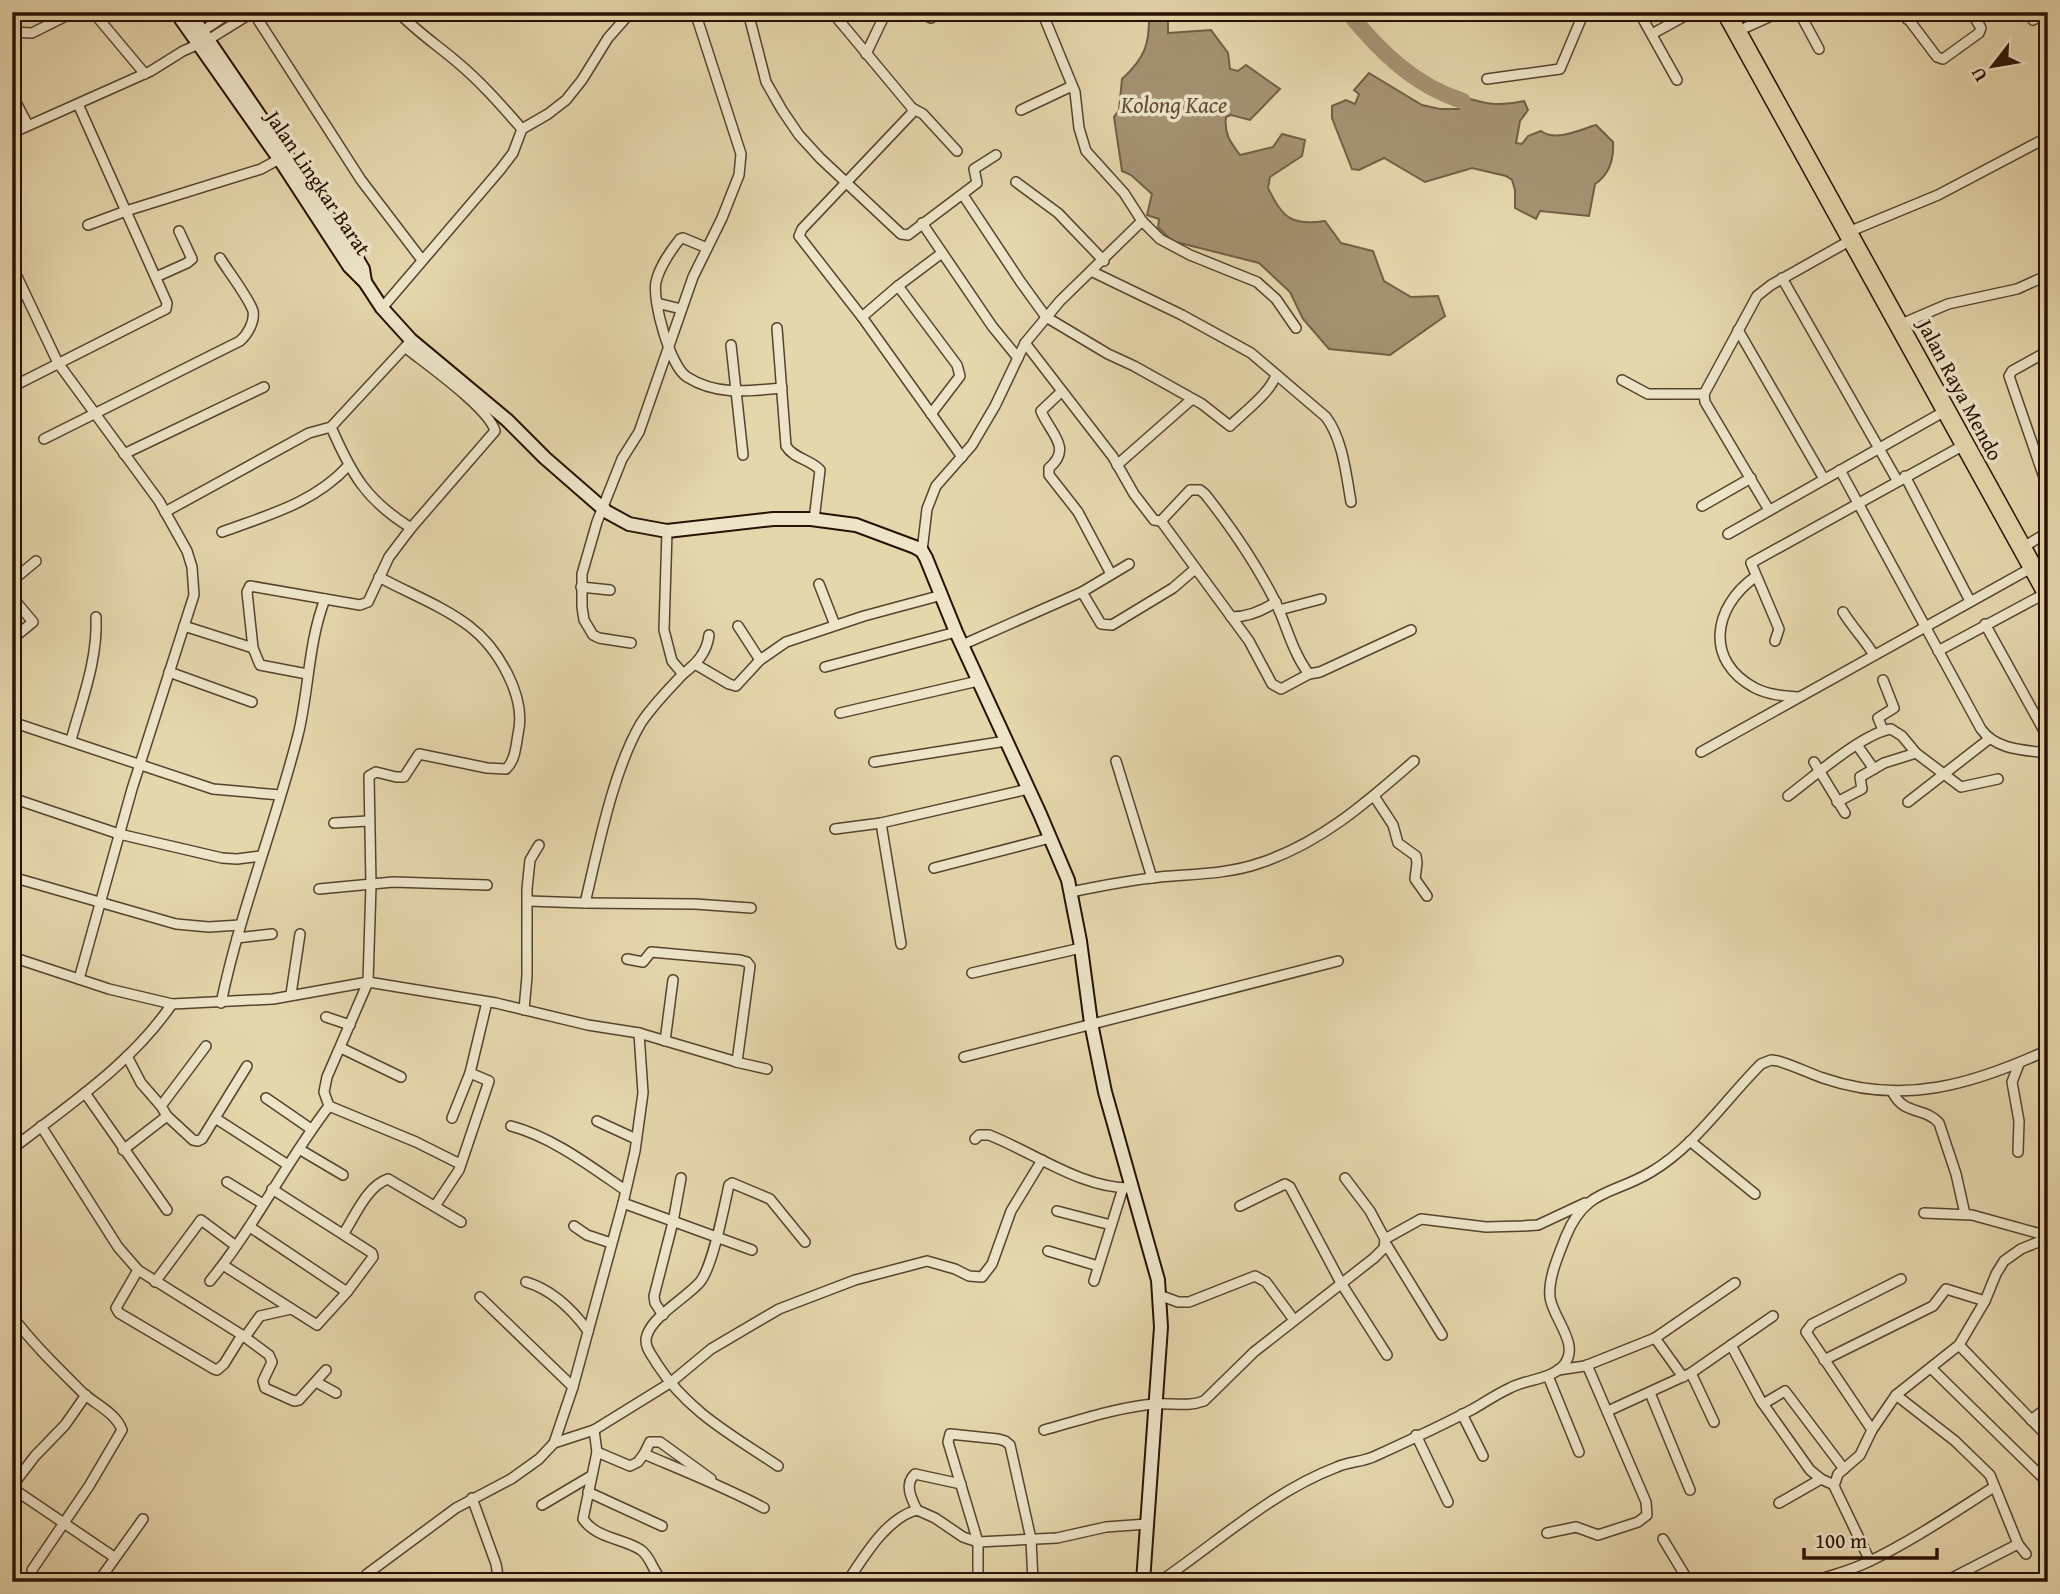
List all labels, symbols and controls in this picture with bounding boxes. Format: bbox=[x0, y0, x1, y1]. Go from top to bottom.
north arrow bbox=[1958, 32, 2028, 102]
text: U bbox=[1963, 62, 1994, 87]
water label: Kolong Kace bbox=[1120, 88, 1227, 121]
street label: Jalan Lingkar Barat bbox=[257, 102, 379, 262]
street label: Jalan Raya Mendo bbox=[1909, 311, 2011, 466]
scale bar bbox=[1804, 1517, 1938, 1561]
text: 100 m bbox=[1815, 1525, 1867, 1556]

